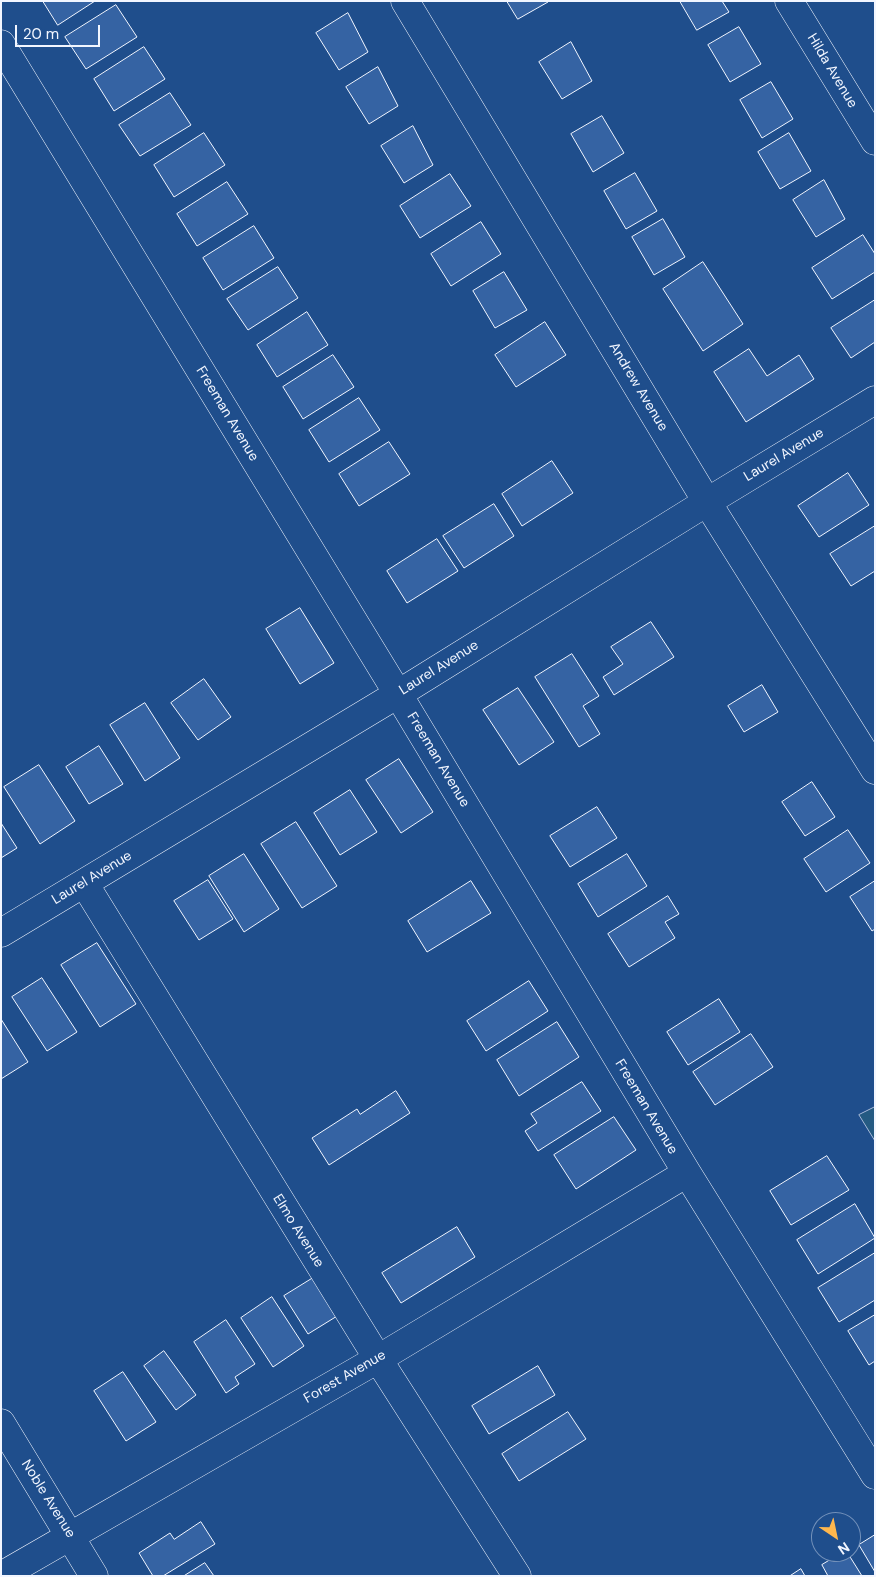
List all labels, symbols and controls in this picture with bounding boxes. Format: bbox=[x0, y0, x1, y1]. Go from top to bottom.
scale bar bbox=[18, 15, 102, 47]
text: 20 m bbox=[23, 24, 59, 44]
street label: Hilda Avenue bbox=[803, 31, 861, 111]
street label: Andrew Avenue bbox=[605, 340, 671, 434]
street label: Freeman Avenue bbox=[192, 364, 262, 464]
street label: Laurel Avenue bbox=[741, 425, 827, 485]
street label: Laurel Avenue bbox=[396, 637, 482, 699]
street label: Freeman Avenue bbox=[403, 710, 473, 810]
street label: Laurel Avenue bbox=[49, 848, 135, 908]
street label: Freeman Avenue bbox=[611, 1057, 681, 1157]
street label: Elmo Avenue bbox=[269, 1191, 327, 1271]
street label: Forest Avenue bbox=[301, 1347, 389, 1407]
street label: Noble Avenue bbox=[17, 1457, 79, 1541]
north arrow bbox=[811, 1512, 861, 1562]
text: N bbox=[835, 1538, 853, 1559]

